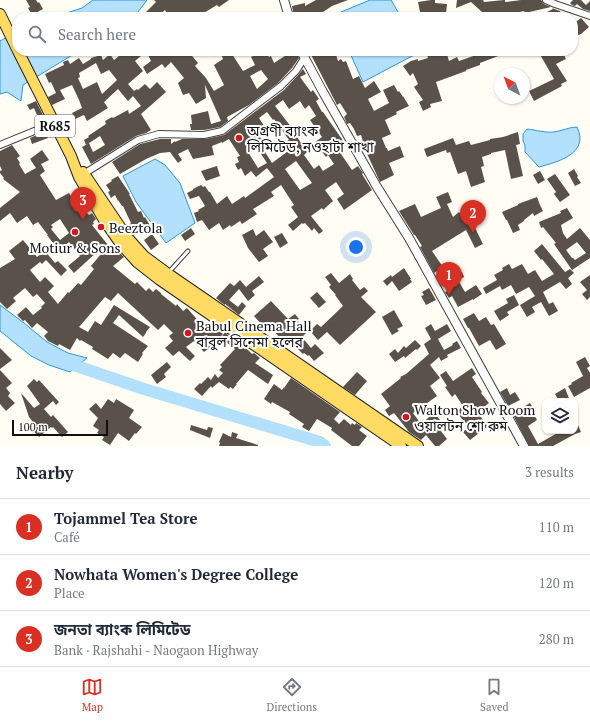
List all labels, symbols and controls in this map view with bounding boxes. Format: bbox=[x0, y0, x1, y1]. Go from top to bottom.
search box bbox=[12, 12, 578, 56]
icon: search bbox=[26, 23, 48, 45]
text: Search here bbox=[58, 24, 136, 44]
north arrow bbox=[494, 68, 530, 104]
road number: R685 bbox=[35, 115, 75, 137]
place label: অগ্রণী ব্যাংক লিমিটেড, নওহাটা শাখা bbox=[246, 121, 374, 156]
marker: অগ্রণী ব্যাংক লিমিটেড, নওহাটা শাখা bbox=[234, 133, 244, 143]
pin: 3 bbox=[70, 187, 96, 220]
pin: 2 bbox=[460, 200, 486, 233]
place label: Beeztola bbox=[109, 218, 163, 237]
marker: Beeztola bbox=[96, 222, 106, 232]
marker: Motiur & Sons bbox=[70, 227, 80, 237]
your location bbox=[346, 237, 366, 257]
place label: Motiur & Sons bbox=[29, 238, 121, 257]
pin: 1 bbox=[436, 262, 462, 295]
place label: Babul Cinema Hall বাবুল সিনেমা হলের bbox=[195, 316, 312, 351]
marker: Babul Cinema Hall বাবুল সিনেমা হলের bbox=[183, 328, 193, 338]
map controls bbox=[542, 398, 578, 434]
button: layers bbox=[542, 398, 578, 434]
place label: Walton Show Room ওয়ালটন শো রুম bbox=[414, 400, 535, 435]
marker: Walton Show Room ওয়ালটন শো রুম bbox=[401, 412, 411, 422]
scale bar bbox=[12, 418, 108, 437]
text: 100 m bbox=[18, 420, 48, 434]
text: Nearby bbox=[16, 461, 74, 484]
text: 3 results bbox=[525, 463, 574, 481]
text: Tojammel Tea Store bbox=[54, 508, 197, 528]
text: 1 bbox=[25, 518, 33, 536]
text: 110 m bbox=[539, 518, 574, 536]
text: Café bbox=[54, 528, 80, 546]
text: Nowhata Women's Degree College bbox=[54, 564, 298, 584]
text: 2 bbox=[25, 574, 33, 592]
text: 120 m bbox=[539, 574, 574, 592]
text: Place bbox=[54, 584, 85, 602]
text: জনতা ব্যাংক লিমিটেড bbox=[54, 619, 191, 639]
text: 3 bbox=[25, 630, 33, 648]
text: 280 m bbox=[539, 630, 574, 648]
text: Bank · Rajshahi - Naogaon Highway bbox=[54, 641, 258, 659]
tab: Map bbox=[81, 676, 103, 714]
tab: Directions bbox=[266, 676, 317, 714]
tab: Saved bbox=[480, 676, 509, 714]

